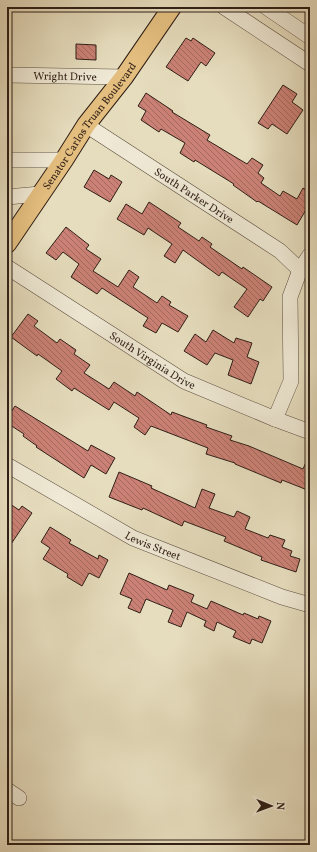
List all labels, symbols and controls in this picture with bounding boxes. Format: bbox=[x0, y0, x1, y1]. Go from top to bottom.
street label: Senator Carlos Truan Boulevard bbox=[40, 60, 141, 193]
street label: Wright Drive bbox=[33, 69, 97, 86]
street label: South Parker Drive bbox=[151, 165, 236, 228]
street label: South Virginia Drive bbox=[106, 329, 197, 394]
street label: Lewis Street bbox=[122, 529, 183, 565]
north arrow bbox=[251, 786, 291, 826]
text: N bbox=[272, 802, 287, 810]

